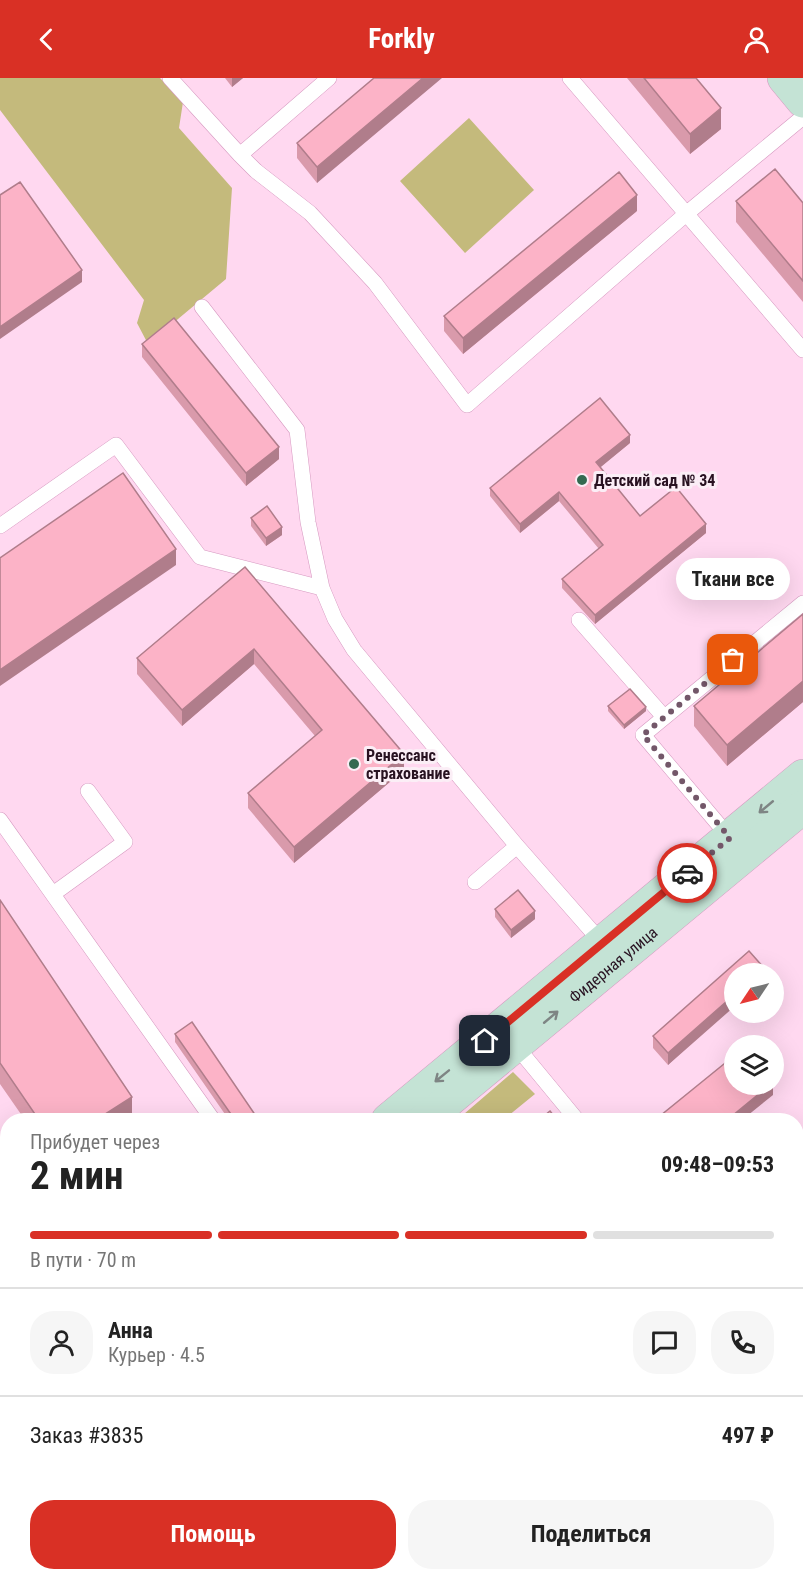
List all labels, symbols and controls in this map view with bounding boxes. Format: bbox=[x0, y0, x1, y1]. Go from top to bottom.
icon: back bbox=[30, 23, 63, 56]
text: Forkly bbox=[368, 23, 435, 55]
icon: person bbox=[740, 23, 773, 56]
place label: Детский сад № 34 bbox=[594, 471, 715, 490]
marker: Детский сад № 34 bbox=[575, 473, 589, 487]
callout: Ткани все bbox=[676, 558, 790, 600]
text: Ткани все bbox=[692, 567, 774, 591]
pin bbox=[707, 634, 758, 685]
icon: bag bbox=[716, 643, 749, 676]
place label: Ренессанс страхование bbox=[366, 746, 450, 783]
marker: Ренессанс страхование bbox=[347, 757, 361, 771]
one-way arrow bbox=[759, 800, 774, 814]
courier bbox=[657, 843, 717, 903]
icon: car bbox=[671, 857, 704, 890]
street label: Фидерная улица bbox=[565, 922, 661, 1006]
north arrow bbox=[724, 963, 784, 1023]
map controls bbox=[724, 963, 784, 1095]
one-way arrow bbox=[543, 1010, 558, 1024]
pin bbox=[459, 1015, 510, 1066]
icon: home bbox=[468, 1024, 501, 1057]
button: layers bbox=[724, 1035, 784, 1095]
one-way arrow bbox=[435, 1069, 450, 1083]
text: Прибудет через bbox=[30, 1130, 160, 1154]
text: 09:48–09:53 bbox=[661, 1152, 774, 1177]
text: 2 мин bbox=[30, 1153, 124, 1199]
text: В пути · 70 m bbox=[30, 1248, 136, 1272]
button: person bbox=[30, 1311, 93, 1374]
button: chat bbox=[633, 1311, 696, 1374]
button: phone bbox=[711, 1311, 774, 1374]
text: Анна bbox=[108, 1318, 153, 1343]
text: Курьер · 4.5 bbox=[108, 1343, 205, 1367]
text: Заказ #3835 bbox=[30, 1423, 143, 1448]
text: 497 ₽ bbox=[722, 1423, 774, 1448]
button: Помощь bbox=[30, 1500, 396, 1569]
button: Поделиться bbox=[408, 1500, 774, 1569]

